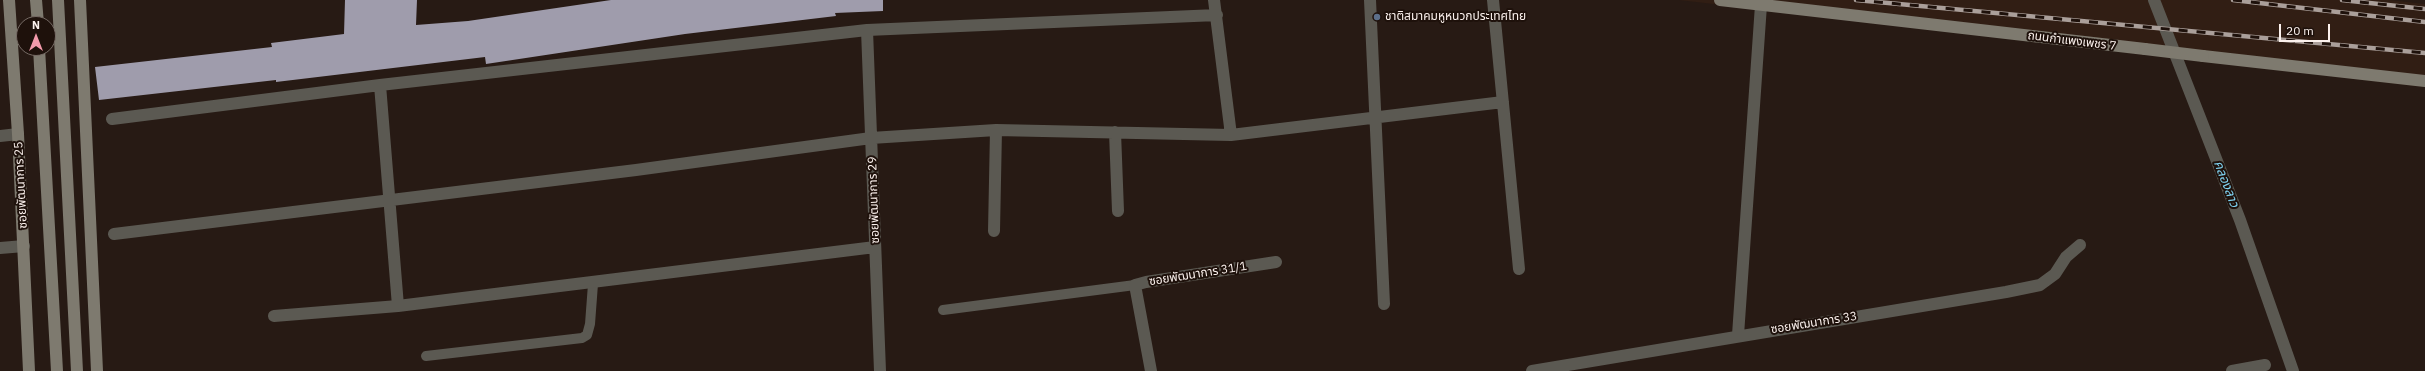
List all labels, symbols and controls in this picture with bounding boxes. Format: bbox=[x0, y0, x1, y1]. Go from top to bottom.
place label: ชาติสมาคมหูหนวกประเทศไทย bbox=[1385, 10, 1526, 24]
marker: ชาติสมาคมหูหนวกประเทศไทย bbox=[1372, 12, 1382, 22]
north arrow bbox=[16, 16, 56, 56]
scale bar bbox=[2281, 16, 2332, 42]
text: N bbox=[32, 18, 40, 32]
text: 20 m bbox=[2286, 23, 2314, 38]
street label: ถนนกำแพงเพชร 7 bbox=[2027, 28, 2117, 54]
street label: ซอยพัฒนาการ 25 bbox=[12, 141, 30, 229]
street label: ซอยพัฒนาการ 29 bbox=[865, 156, 883, 244]
water label: คลองลาว bbox=[2210, 158, 2242, 210]
street label: ซอยพัฒนาการ 31/1 bbox=[1148, 259, 1248, 289]
street label: ซอยพัฒนาการ 33 bbox=[1770, 309, 1858, 337]

